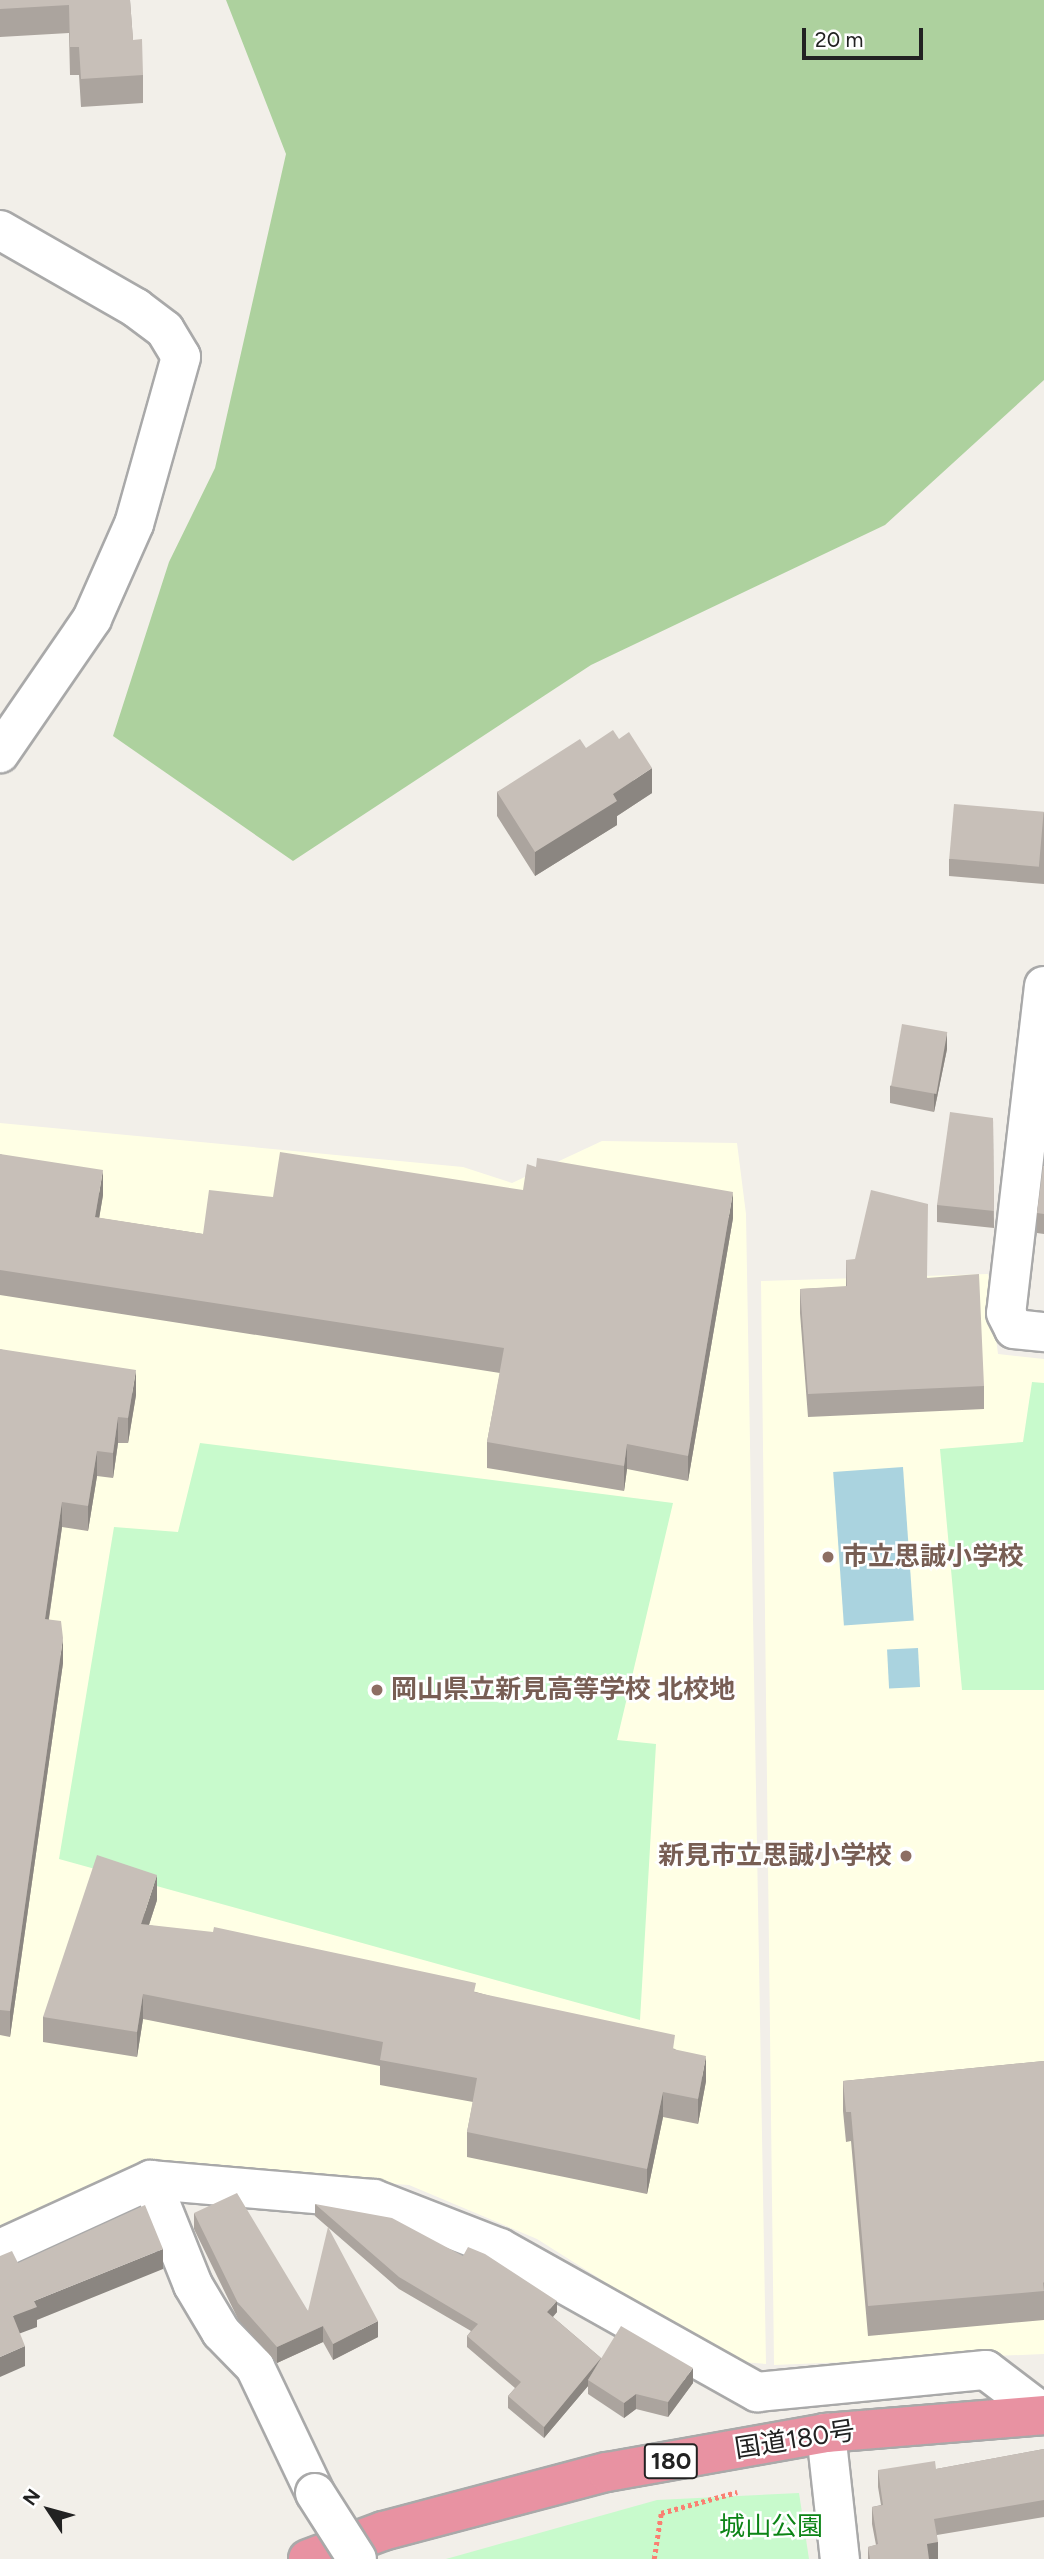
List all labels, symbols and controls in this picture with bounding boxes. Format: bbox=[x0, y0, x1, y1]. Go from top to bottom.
scale bar bbox=[806, 14, 927, 58]
text: 20 m bbox=[815, 27, 863, 52]
place label: 市立思誠小学校 bbox=[842, 1541, 1024, 1573]
marker: 市立思誠小学校 bbox=[820, 1549, 836, 1565]
place label: 岡山県立新見高等学校 北校地 bbox=[391, 1674, 735, 1706]
marker: 岡山県立新見高等学校 北校地 bbox=[369, 1682, 385, 1698]
place label: 新見市立思誠小学校 bbox=[658, 1840, 892, 1872]
marker: 新見市立思誠小学校 bbox=[898, 1848, 914, 1864]
street label: 国道180号 bbox=[733, 2415, 857, 2465]
road number: 180 bbox=[643, 2440, 699, 2482]
north arrow bbox=[14, 2475, 84, 2545]
text: N bbox=[18, 2485, 45, 2510]
park label: 城山公園 bbox=[719, 2511, 823, 2543]

